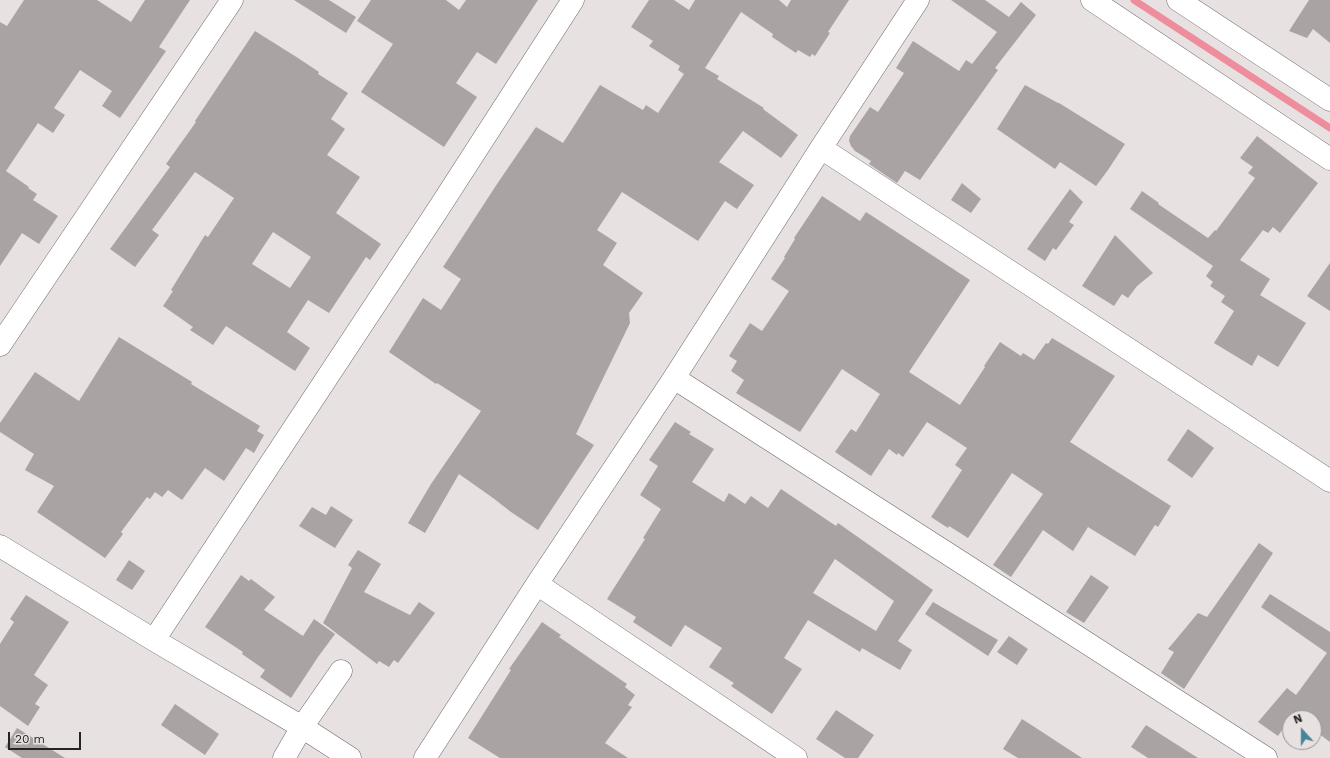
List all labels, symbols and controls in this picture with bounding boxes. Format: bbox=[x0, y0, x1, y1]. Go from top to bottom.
north arrow bbox=[1282, 710, 1322, 750]
text: N bbox=[1292, 712, 1304, 727]
scale bar bbox=[10, 724, 83, 750]
text: 20 m bbox=[15, 732, 45, 746]

